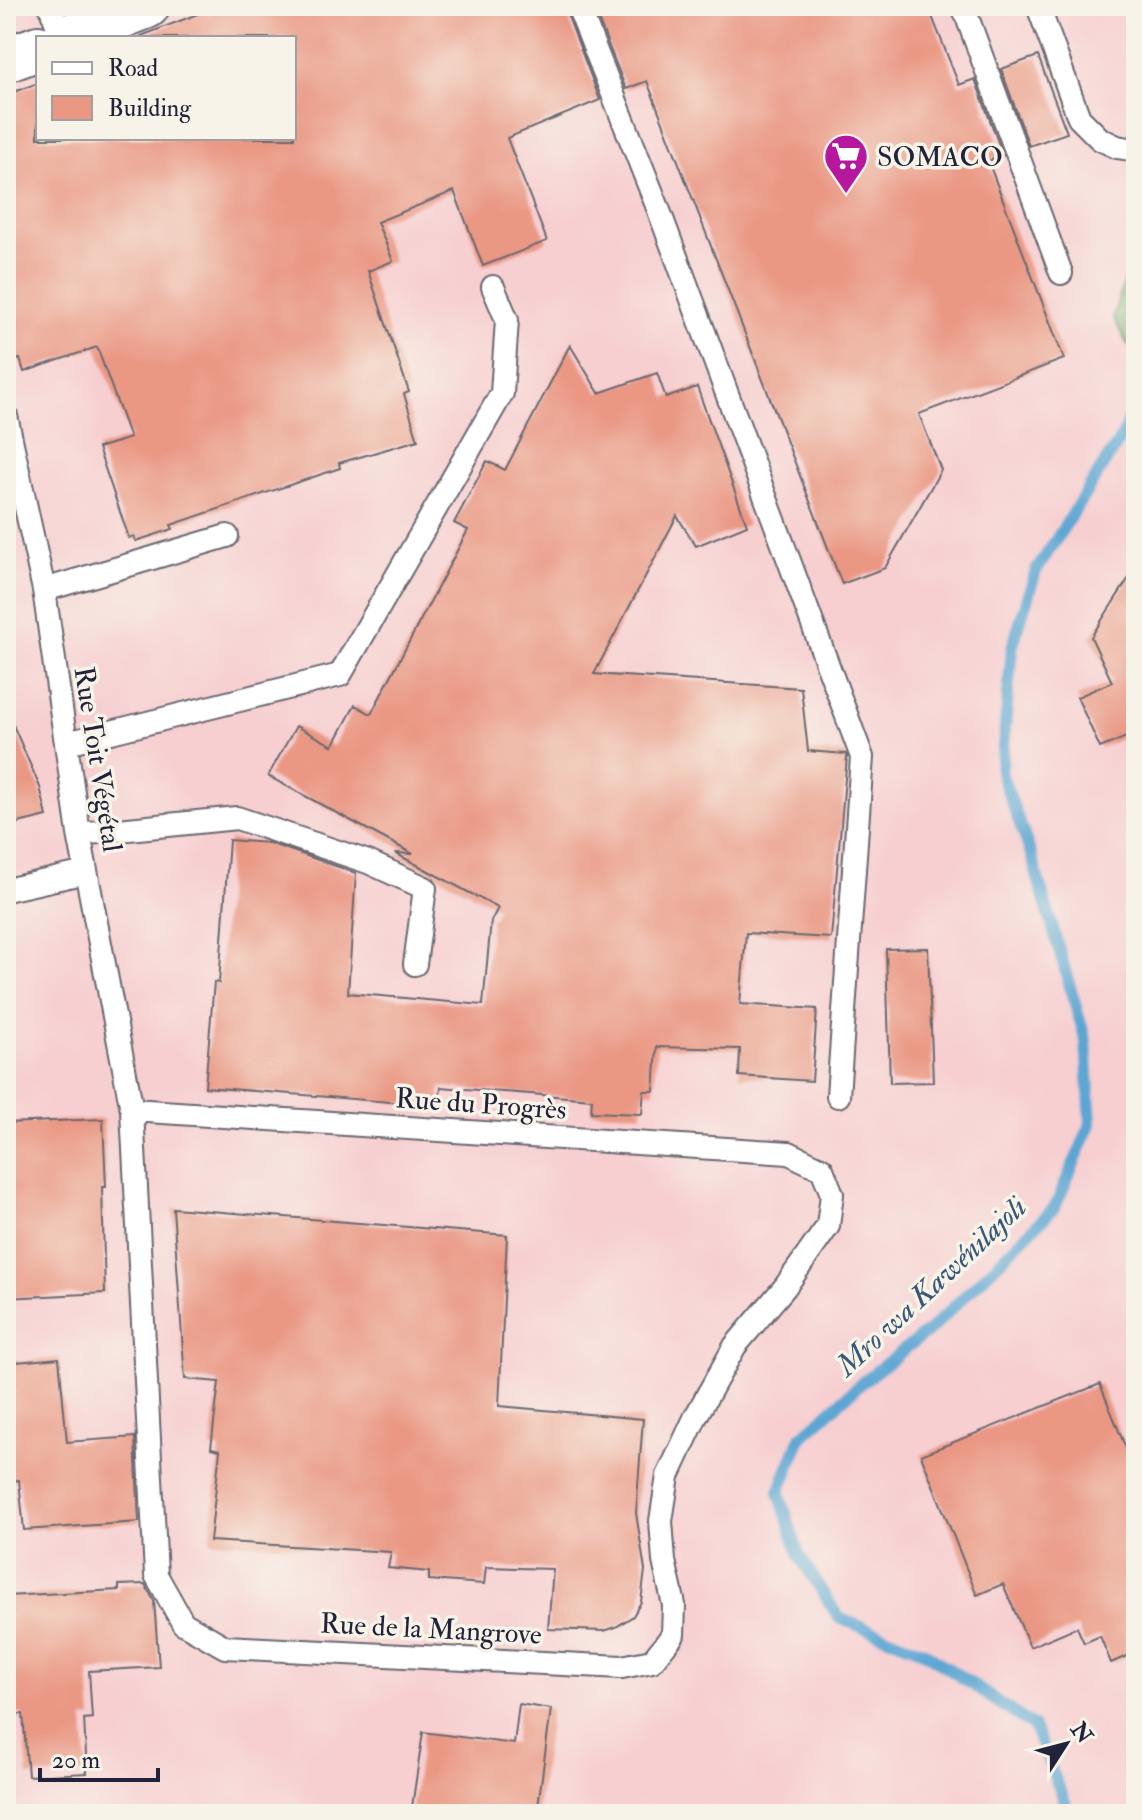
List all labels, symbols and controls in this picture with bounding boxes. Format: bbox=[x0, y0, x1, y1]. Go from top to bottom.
legend bbox=[36, 36, 296, 140]
text: Road bbox=[108, 53, 158, 84]
text: Building bbox=[108, 93, 192, 124]
supermarket icon: SOMACO bbox=[822, 132, 870, 195]
place label: SOMACO bbox=[877, 140, 1003, 175]
street label: Rue Toit Végétal bbox=[66, 664, 129, 854]
street label: Rue du Progrès bbox=[394, 1081, 568, 1128]
water label: Mro wa Kawénilajoli bbox=[827, 1189, 1034, 1385]
street label: Rue de la Mangrove bbox=[319, 1606, 543, 1653]
north arrow bbox=[1026, 1704, 1106, 1784]
text: N bbox=[1064, 1716, 1099, 1749]
scale bar bbox=[40, 1732, 158, 1782]
text: 20 m bbox=[52, 1745, 101, 1776]

